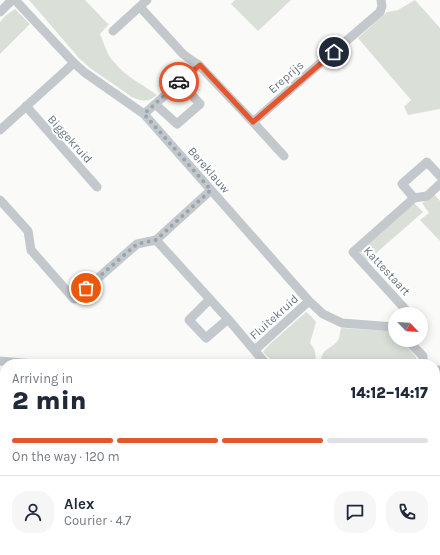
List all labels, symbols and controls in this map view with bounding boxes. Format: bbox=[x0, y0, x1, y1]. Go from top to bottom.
pin bbox=[317, 35, 351, 69]
icon: home bbox=[323, 41, 345, 63]
street label: Ereprijs bbox=[265, 58, 307, 96]
courier bbox=[159, 62, 199, 102]
icon: car bbox=[168, 71, 190, 93]
street label: Biggekruid bbox=[45, 112, 95, 166]
street label: Bereklauw bbox=[185, 144, 233, 196]
street label: Kattestaart bbox=[361, 244, 414, 299]
pin bbox=[69, 271, 103, 305]
icon: bag bbox=[75, 277, 97, 299]
street label: Fluitekruid bbox=[247, 292, 301, 342]
north arrow bbox=[388, 307, 428, 347]
map controls bbox=[388, 307, 428, 347]
text: Arriving in bbox=[12, 371, 73, 386]
text: 14:12–14:17 bbox=[351, 384, 428, 402]
text: 2 min bbox=[12, 385, 87, 416]
text: On the way · 120 m bbox=[12, 449, 120, 464]
button: person bbox=[12, 491, 54, 533]
button: chat bbox=[334, 491, 376, 533]
button: phone bbox=[386, 491, 428, 533]
text: Alex bbox=[64, 495, 94, 513]
text: Courier · 4.7 bbox=[64, 513, 131, 528]

